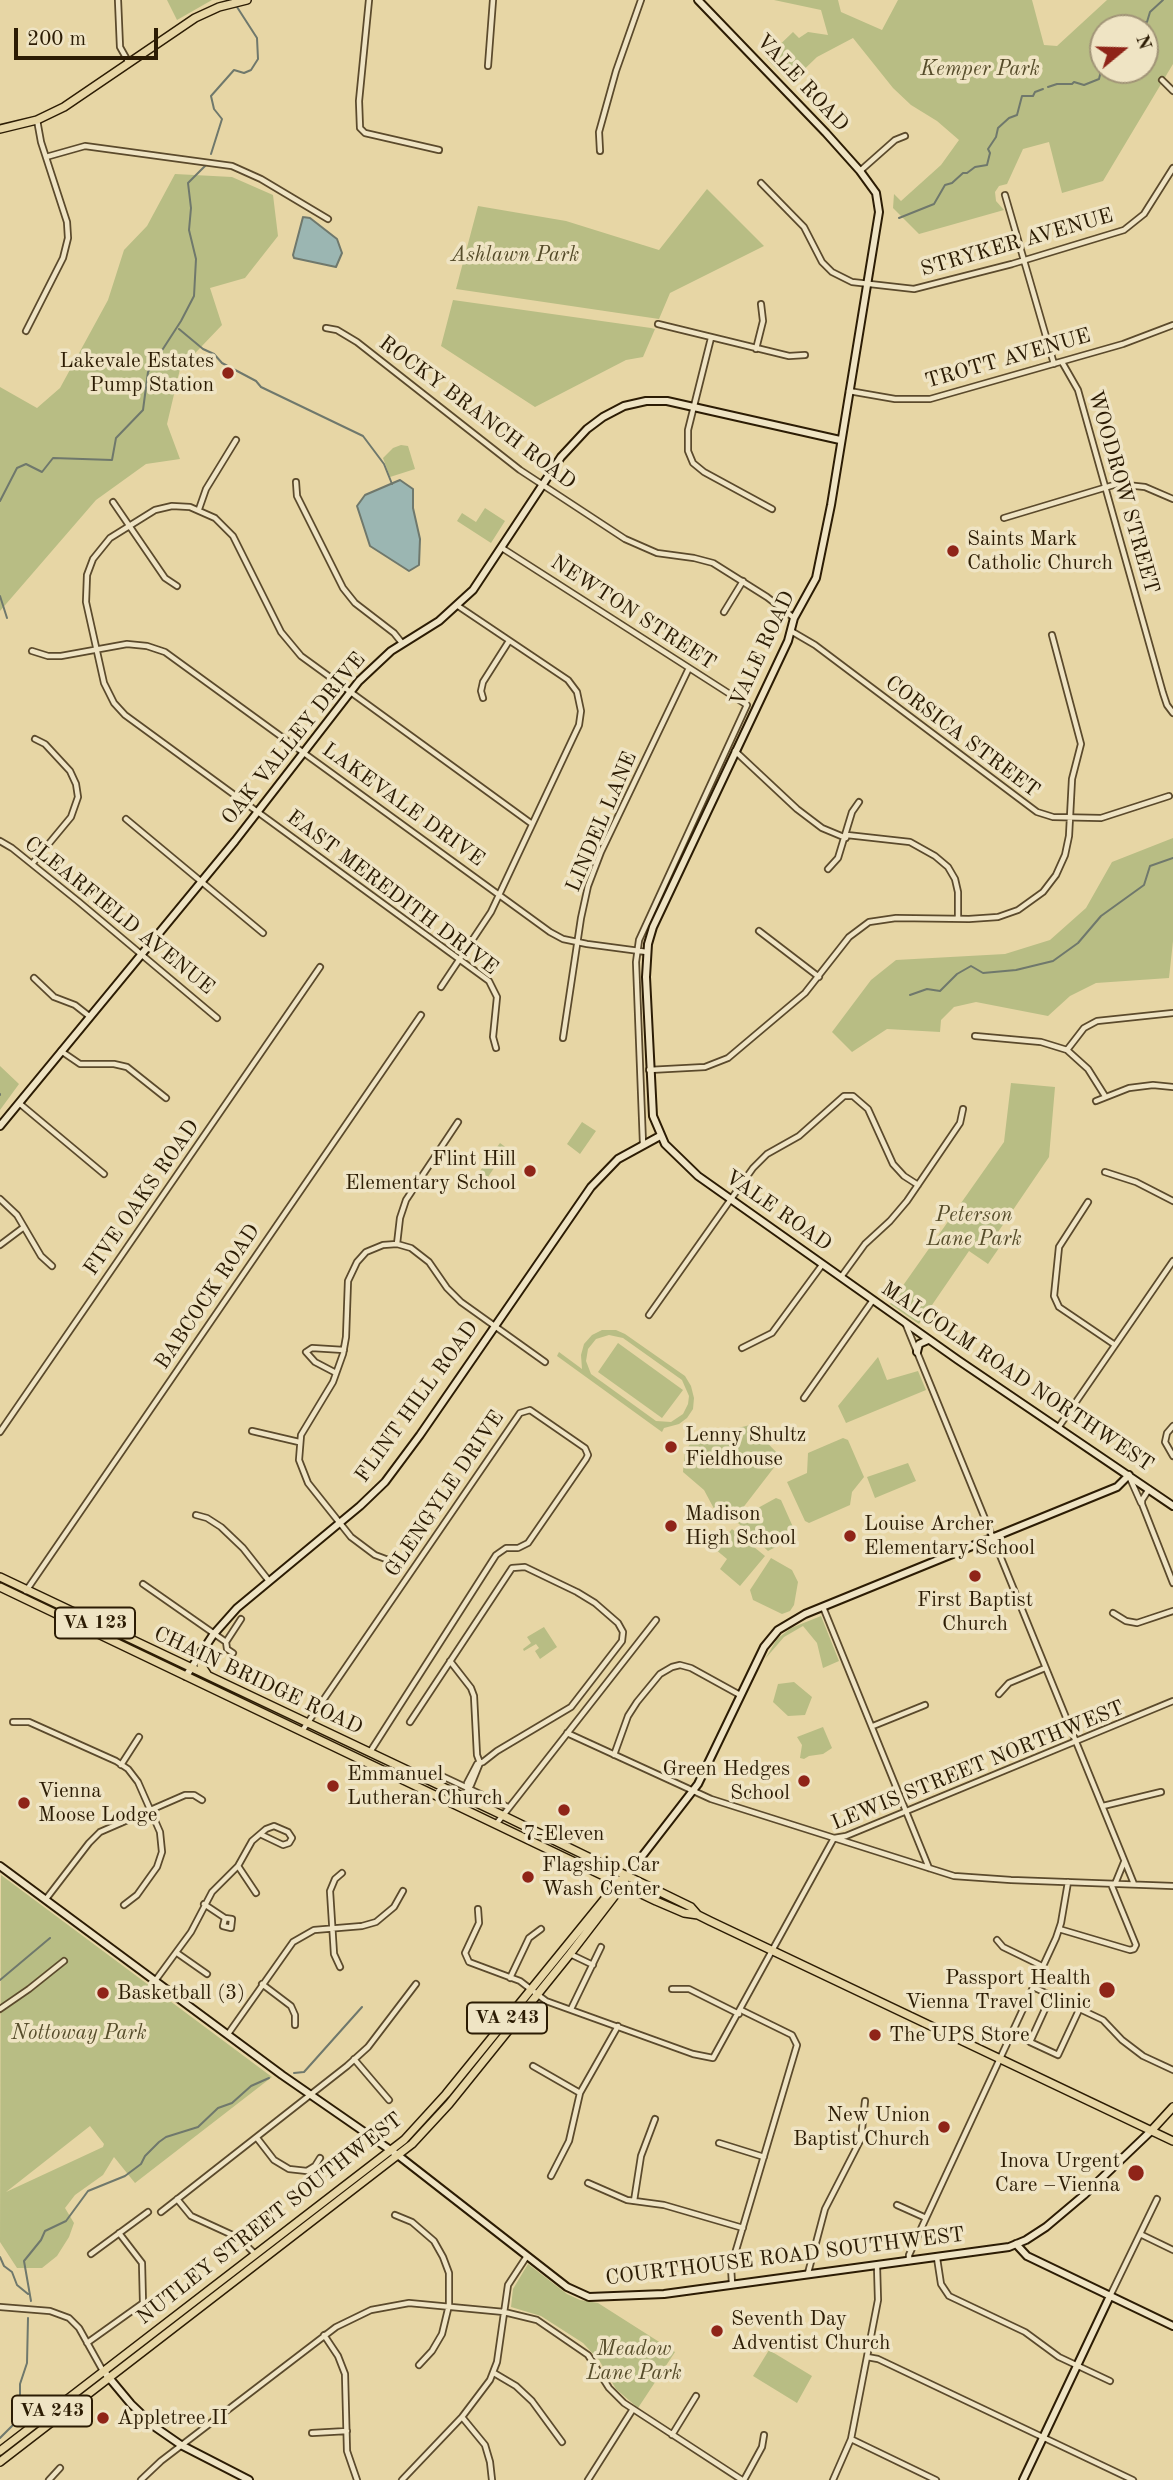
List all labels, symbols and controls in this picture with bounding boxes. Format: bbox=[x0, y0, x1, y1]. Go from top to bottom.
scale bar bbox=[18, 14, 161, 58]
north arrow bbox=[1089, 14, 1159, 84]
text: 200 m bbox=[27, 29, 86, 50]
street label: VALE ROAD bbox=[750, 29, 854, 137]
text: N bbox=[1131, 33, 1154, 53]
park label: Kemper Park bbox=[920, 56, 1040, 82]
street label: STRYKER AVENUE bbox=[918, 203, 1116, 283]
park label: Ashlawn Park bbox=[451, 242, 579, 268]
street label: TROTT AVENUE bbox=[922, 323, 1094, 395]
street label: ROCKY BRANCH ROAD bbox=[374, 331, 580, 495]
place label: Lakevale Estates Pump Station bbox=[59, 348, 214, 398]
marker: Lakevale Estates Pump Station bbox=[220, 365, 236, 381]
street label: WOODROW STREET bbox=[1082, 387, 1164, 597]
place label: Saints Mark Catholic Church bbox=[967, 526, 1113, 576]
marker: Saints Mark Catholic Church bbox=[945, 543, 961, 559]
street label: NEWTON STREET bbox=[546, 550, 720, 676]
street label: VALE ROAD bbox=[725, 587, 801, 711]
street label: OAK VALLEY DRIVE bbox=[217, 648, 371, 830]
street label: CORSICA STREET bbox=[880, 671, 1044, 803]
street label: LAKEVALE DRIVE bbox=[317, 738, 489, 872]
street label: LINDEL LANE bbox=[561, 748, 643, 896]
street label: EAST MEREDITH DRIVE bbox=[281, 805, 503, 981]
street label: CLEARFIELD AVENUE bbox=[19, 832, 219, 1000]
street label: FIVE OAKS ROAD bbox=[79, 1115, 205, 1281]
place label: Flint Hill Elementary School bbox=[345, 1146, 516, 1196]
marker: Flint Hill Elementary School bbox=[522, 1163, 538, 1179]
street label: VALE ROAD bbox=[720, 1165, 836, 1257]
park label: Peterson Lane Park bbox=[926, 1202, 1022, 1252]
street label: BABCOCK ROAD bbox=[150, 1220, 266, 1374]
street label: MALCOLM ROAD NORTHWEST bbox=[876, 1276, 1158, 1478]
street label: FLINT HILL ROAD bbox=[350, 1316, 484, 1488]
street label: GLENGYLE DRIVE bbox=[380, 1406, 510, 1582]
place label: Lenny Shultz Fieldhouse bbox=[685, 1422, 806, 1472]
marker: Lenny Shultz Fieldhouse bbox=[663, 1439, 679, 1455]
place label: Madison High School bbox=[685, 1501, 796, 1551]
place label: Louise Archer Elementary School bbox=[864, 1511, 1035, 1561]
marker: Madison High School bbox=[663, 1518, 679, 1534]
marker: Louise Archer Elementary School bbox=[842, 1528, 858, 1544]
marker: First Baptist Church bbox=[967, 1568, 983, 1584]
place label: First Baptist Church bbox=[917, 1587, 1033, 1637]
road number: VA 123 bbox=[55, 1608, 135, 1638]
street label: CHAIN BRIDGE ROAD bbox=[150, 1621, 366, 1741]
street label: LEWIS STREET NORTHWEST bbox=[828, 1696, 1128, 1836]
place label: Green Hedges School bbox=[662, 1756, 790, 1806]
place label: Emmanuel Lutheran Church bbox=[347, 1761, 503, 1811]
marker: Green Hedges School bbox=[796, 1773, 812, 1789]
place label: Vienna Moose Lodge bbox=[38, 1778, 158, 1828]
marker: Emmanuel Lutheran Church bbox=[325, 1778, 341, 1794]
marker: Vienna Moose Lodge bbox=[16, 1795, 32, 1811]
marker: 7-Eleven bbox=[556, 1802, 572, 1818]
place label: 7-Eleven bbox=[524, 1821, 604, 1847]
place label: Flagship Car Wash Center bbox=[542, 1852, 660, 1902]
marker: Flagship Car Wash Center bbox=[520, 1869, 536, 1885]
place label: Passport Health Vienna Travel Clinic bbox=[905, 1965, 1091, 2015]
place label: Basketball (3) bbox=[117, 1980, 245, 2006]
marker: Passport Health Vienna Travel Clinic bbox=[1097, 1980, 1117, 2000]
marker: Basketball (3) bbox=[95, 1985, 111, 2001]
road number: VA 243 bbox=[467, 2002, 547, 2034]
park label: Nottoway Park bbox=[11, 2020, 147, 2046]
place label: The UPS Store bbox=[889, 2022, 1030, 2048]
marker: The UPS Store bbox=[867, 2027, 883, 2043]
place label: New Union Baptist Church bbox=[793, 2102, 930, 2152]
street label: NUTLEY STREET SOUTHWEST bbox=[132, 2107, 408, 2331]
marker: New Union Baptist Church bbox=[936, 2119, 952, 2135]
place label: Inova Urgent Care –Vienna bbox=[995, 2148, 1120, 2198]
marker: Inova Urgent Care –Vienna bbox=[1126, 2163, 1146, 2183]
street label: COURTHOUSE ROAD SOUTHWEST bbox=[604, 2222, 966, 2292]
place label: Seventh Day Adventist Church bbox=[731, 2306, 890, 2356]
marker: Seventh Day Adventist Church bbox=[709, 2323, 725, 2339]
park label: Meadow Lane Park bbox=[586, 2336, 682, 2386]
road number: VA 243 bbox=[12, 2396, 92, 2426]
place label: Appletree II bbox=[117, 2405, 228, 2431]
marker: Appletree II bbox=[95, 2410, 111, 2426]

